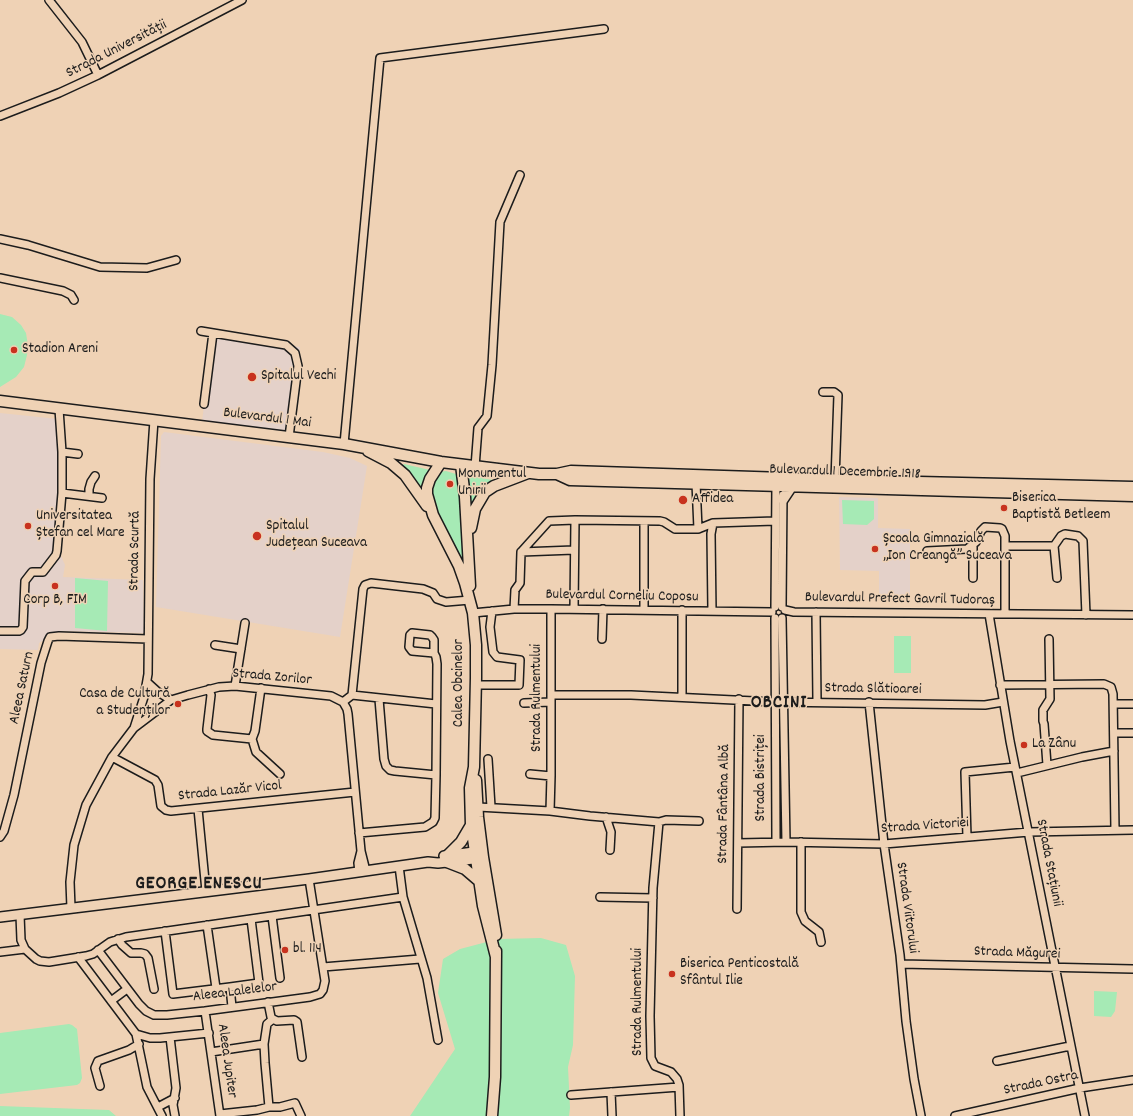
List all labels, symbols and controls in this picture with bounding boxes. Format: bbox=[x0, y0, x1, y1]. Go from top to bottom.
street label: Strada Universității bbox=[64, 17, 170, 83]
place label: Stadion Areni bbox=[22, 341, 98, 359]
marker: Stadion Areni bbox=[9, 345, 19, 355]
place label: Spitalul Vechi bbox=[261, 368, 336, 386]
marker: Spitalul Vechi bbox=[246, 371, 258, 383]
street label: Bulevardul 1 Mai bbox=[222, 405, 312, 433]
street label: Bulevardul 1 Decembrie 1918 bbox=[769, 461, 921, 485]
place label: Monumentul Unirii bbox=[458, 466, 526, 501]
marker: Monumentul Unirii bbox=[445, 479, 455, 489]
place label: Biserica Baptistă Betleem bbox=[1012, 490, 1110, 525]
place label: Affidea bbox=[692, 491, 733, 509]
marker: Affidea bbox=[677, 494, 689, 506]
marker: Biserica Baptistă Betleem bbox=[999, 503, 1009, 513]
place label: Universitatea Ștefan cel Mare bbox=[36, 508, 125, 543]
street label: Strada Scurtă bbox=[126, 511, 146, 591]
place label: Spitalul Județean Suceava bbox=[266, 518, 367, 553]
marker: Universitatea Ștefan cel Mare bbox=[23, 521, 33, 531]
marker: Spitalul Județean Suceava bbox=[251, 530, 263, 542]
place label: Școala Gimnazială „Ion Creangă” Suceava bbox=[883, 531, 1012, 566]
marker: Școala Gimnazială „Ion Creangă” Suceava bbox=[870, 544, 880, 554]
marker: Corp B, FIM bbox=[50, 581, 60, 591]
street label: Bulevardul Corneliu Coposu bbox=[545, 587, 699, 607]
street label: Bulevardul Prefect Gavril Tudoraș bbox=[805, 589, 995, 611]
place label: Corp B, FIM bbox=[23, 592, 87, 610]
street label: Calea Obcinelor bbox=[451, 639, 469, 727]
street label: Strada Rulmentului bbox=[529, 644, 547, 752]
street label: Aleea Saturn bbox=[7, 650, 39, 726]
street label: Strada Zorilor bbox=[232, 666, 312, 690]
street label: Strada Slătioarei bbox=[824, 680, 922, 700]
place label: Casa de Cultură a Studenților bbox=[79, 686, 170, 721]
district label: OBCINI bbox=[751, 693, 807, 715]
marker: Casa de Cultură a Studenților bbox=[173, 699, 183, 709]
street label: Strada Bistriței bbox=[753, 734, 771, 822]
place label: La Zânu bbox=[1032, 736, 1076, 754]
marker: La Zânu bbox=[1019, 740, 1029, 750]
street label: Strada Fântâna Albă bbox=[715, 744, 735, 864]
street label: Strada Lazăr Vicol bbox=[177, 778, 283, 806]
street label: Strada Victoriei bbox=[880, 815, 970, 839]
street label: Strada Stațiunii bbox=[1031, 818, 1065, 908]
street label: Strada Viitorului bbox=[891, 861, 921, 955]
district label: GEORGE ENESCU bbox=[135, 874, 263, 896]
place label: bl. 114 bbox=[293, 941, 322, 959]
street label: Strada Măgurei bbox=[973, 943, 1061, 965]
marker: bl. 114 bbox=[280, 945, 290, 955]
street label: Strada Rulmentului bbox=[630, 948, 648, 1056]
place label: Biserica Penticostală Sfântul Ilie bbox=[680, 956, 799, 991]
marker: Biserica Penticostală Sfântul Ilie bbox=[667, 969, 677, 979]
street label: Aleea Lalelelor bbox=[192, 979, 278, 1007]
street label: Aleea Jupiter bbox=[212, 1023, 240, 1099]
street label: Strada Ostra bbox=[1002, 1067, 1080, 1101]

